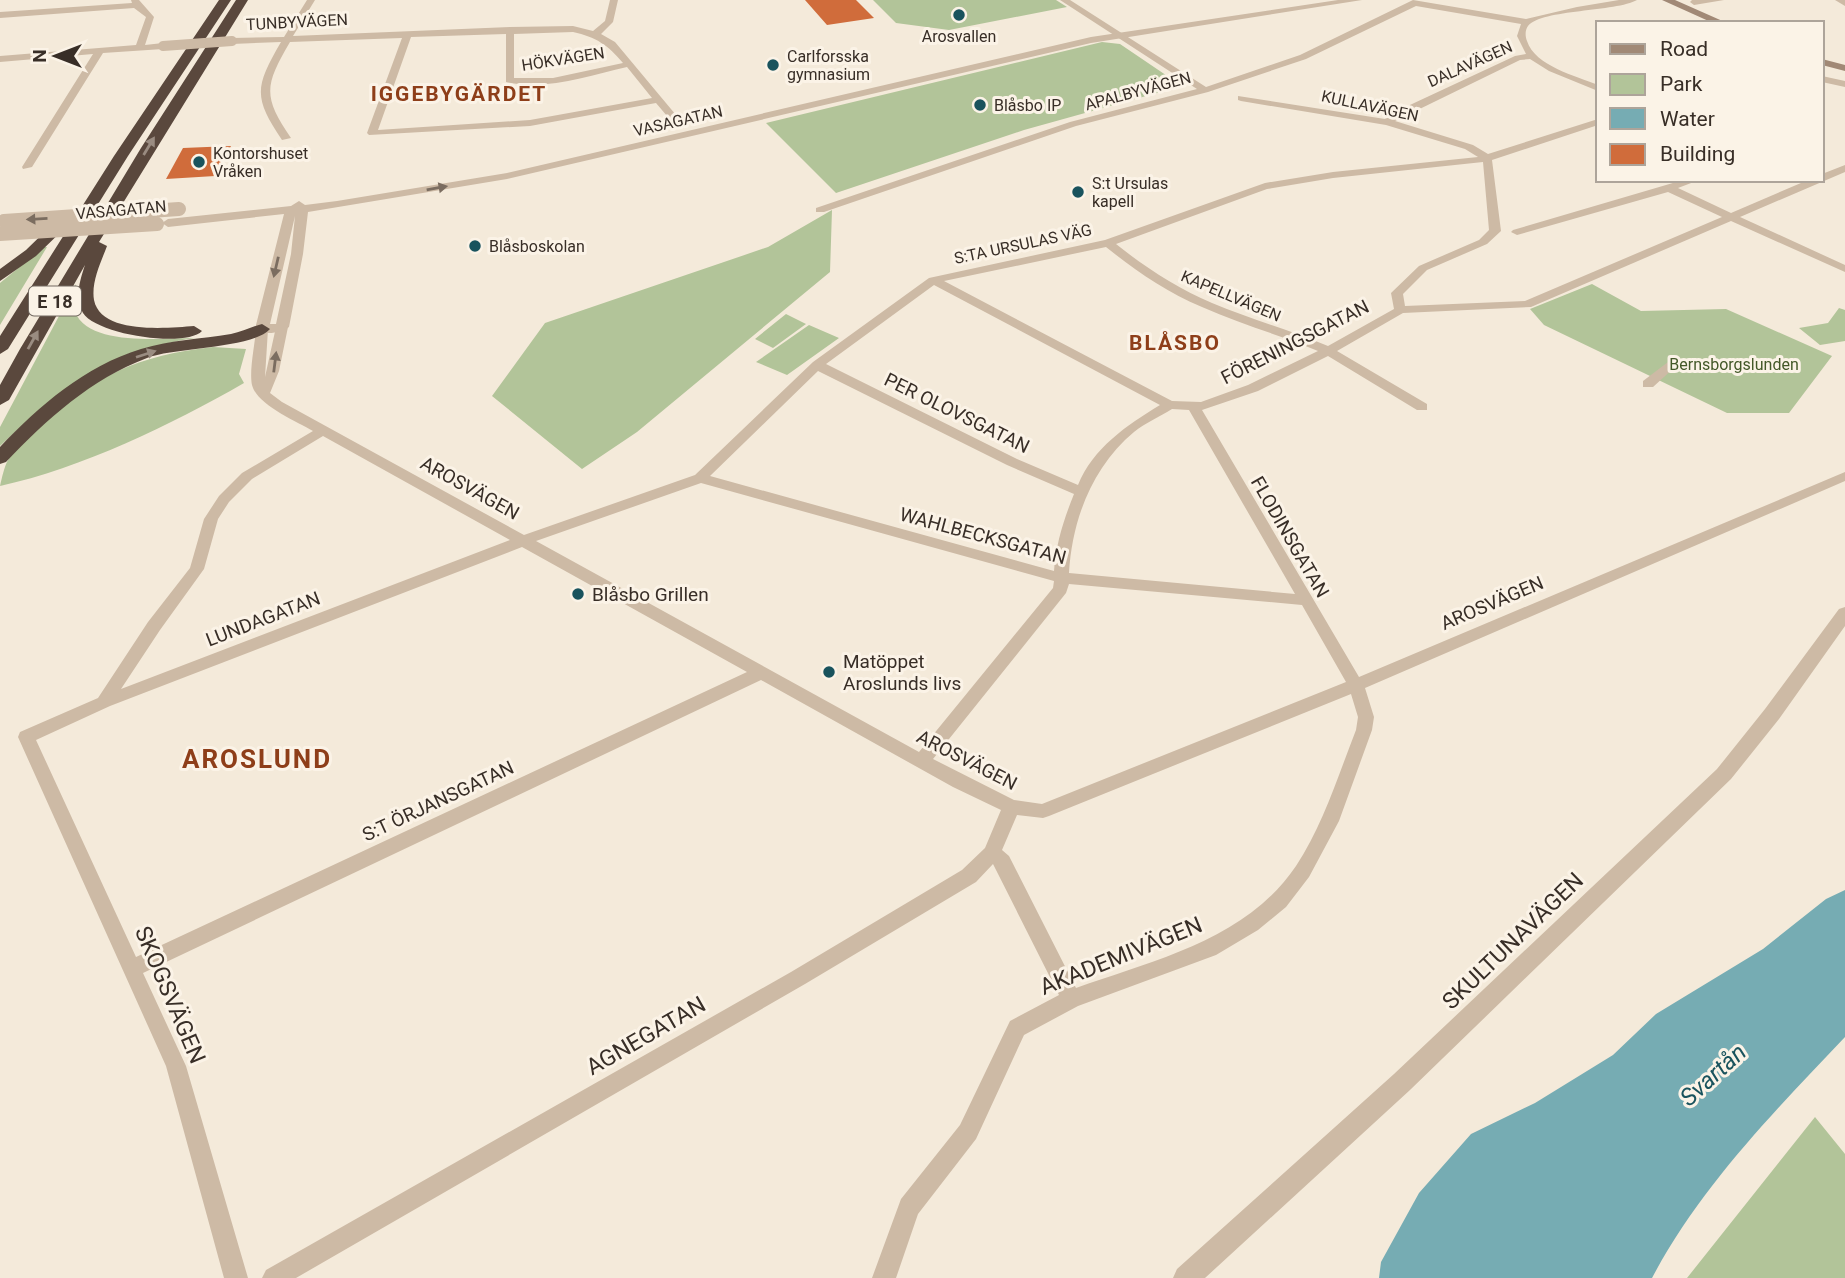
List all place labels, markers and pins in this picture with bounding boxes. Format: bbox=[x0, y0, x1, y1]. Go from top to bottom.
marker: Arosvallen bbox=[951, 7, 967, 23]
place label: Arosvallen bbox=[922, 27, 996, 46]
place label: Carlforsska gymnasium bbox=[787, 47, 870, 84]
marker: Carlforsska gymnasium bbox=[765, 57, 781, 73]
place label: Blåsbo IP bbox=[994, 96, 1061, 115]
marker: Blåsbo IP bbox=[972, 97, 988, 113]
place label: Kontorshuset Vråken bbox=[213, 144, 308, 181]
marker: Kontorshuset Vråken bbox=[191, 154, 207, 170]
place label: S:t Ursulas kapell bbox=[1092, 174, 1168, 211]
marker: S:t Ursulas kapell bbox=[1070, 184, 1086, 200]
place label: Blåsboskolan bbox=[489, 237, 585, 256]
marker: Blåsboskolan bbox=[467, 238, 483, 254]
place label: Blåsbo Grillen bbox=[592, 583, 709, 606]
marker: Blåsbo Grillen bbox=[570, 586, 586, 602]
place label: Matöppet Aroslunds livs bbox=[843, 650, 961, 695]
marker: Matöppet Aroslunds livs bbox=[821, 664, 837, 680]

